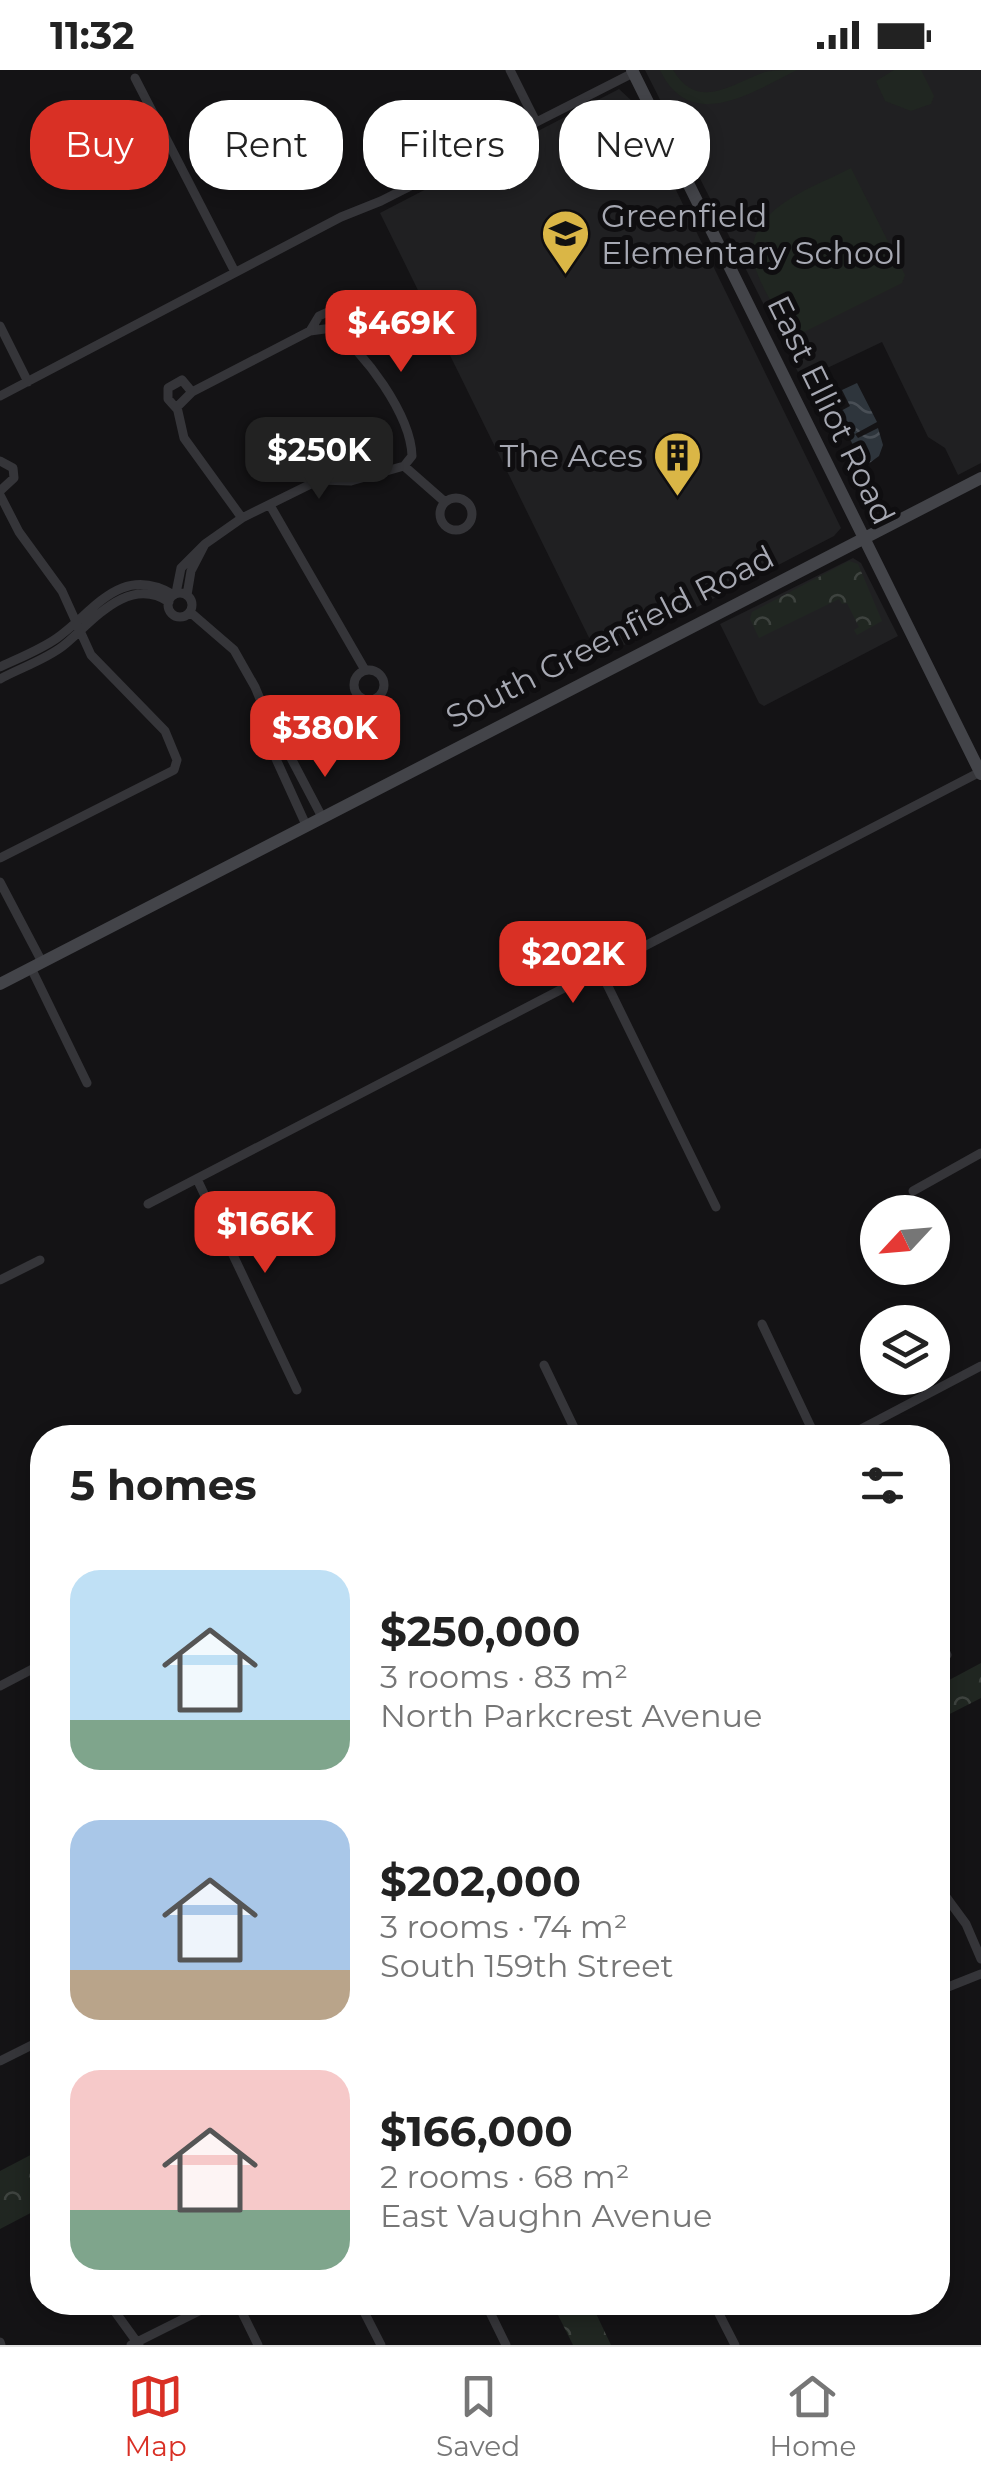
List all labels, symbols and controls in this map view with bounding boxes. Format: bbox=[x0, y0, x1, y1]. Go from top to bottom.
text: 11:32 bbox=[50, 12, 134, 59]
chip: Buy bbox=[30, 100, 169, 190]
chip: Rent bbox=[189, 100, 343, 190]
chip: Filters bbox=[363, 100, 539, 190]
chip: New bbox=[559, 100, 710, 190]
place label: Greenfield Elementary School bbox=[601, 196, 903, 272]
school or university icon: Greenfield Elementary School bbox=[540, 208, 592, 276]
street label: East Elliot Road bbox=[759, 289, 904, 530]
pin: $469K bbox=[331, 290, 471, 375]
text: $469K bbox=[347, 303, 455, 342]
pin: $250K bbox=[249, 417, 389, 502]
text: $250K bbox=[267, 430, 371, 469]
building icon: The Aces bbox=[652, 430, 704, 498]
place label: The Aces bbox=[500, 436, 643, 475]
street label: South Greenfield Road bbox=[439, 537, 780, 736]
pin: $380K bbox=[255, 695, 395, 780]
text: $380K bbox=[272, 708, 378, 747]
pin: $202K bbox=[503, 921, 643, 1006]
text: $202K bbox=[521, 934, 625, 973]
pin: $166K bbox=[195, 1191, 335, 1276]
north arrow bbox=[860, 1195, 950, 1285]
map controls bbox=[860, 1195, 950, 1395]
text: $166K bbox=[216, 1204, 314, 1243]
button: layers bbox=[860, 1305, 950, 1395]
icon: filters bbox=[855, 1458, 910, 1513]
text: 5 homes bbox=[70, 1459, 257, 1511]
text: $250,000 bbox=[380, 1605, 581, 1657]
icon: home bbox=[150, 1610, 270, 1730]
text: 3 rooms · 83 m² bbox=[380, 1657, 628, 1696]
text: North Parkcrest Avenue bbox=[380, 1696, 762, 1735]
text: $202,000 bbox=[380, 1855, 581, 1907]
icon: home bbox=[150, 1860, 270, 1980]
text: 3 rooms · 74 m² bbox=[380, 1907, 627, 1946]
text: South 159th Street bbox=[380, 1946, 673, 1985]
text: $166,000 bbox=[380, 2105, 573, 2157]
icon: home bbox=[150, 2110, 270, 2230]
text: 2 rooms · 68 m² bbox=[380, 2157, 630, 2196]
text: East Vaughn Avenue bbox=[380, 2196, 712, 2235]
tab: Map bbox=[125, 2369, 187, 2463]
tab: Saved bbox=[436, 2369, 520, 2463]
tab: Home bbox=[769, 2369, 856, 2463]

